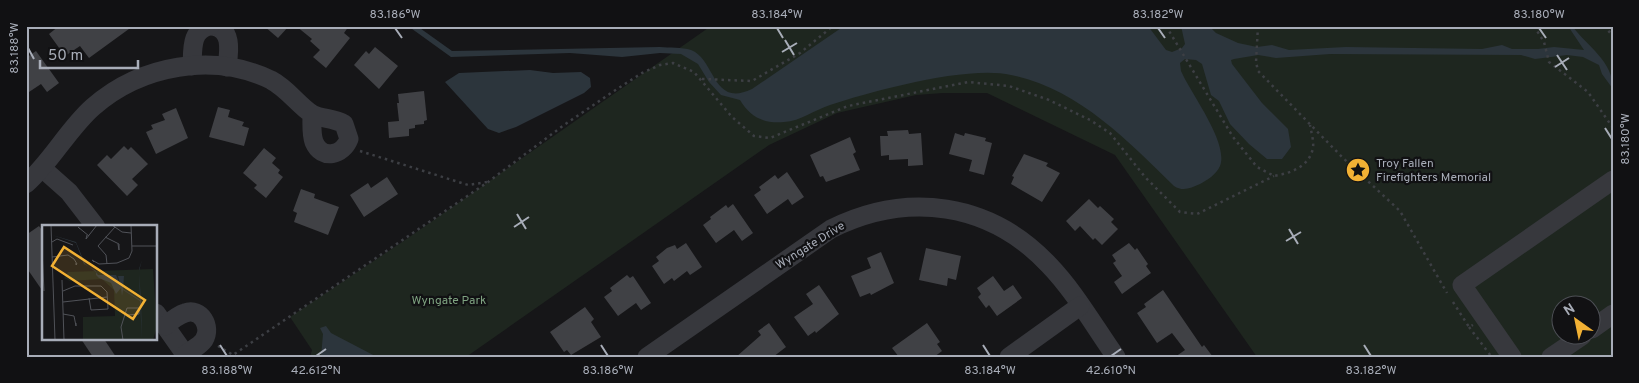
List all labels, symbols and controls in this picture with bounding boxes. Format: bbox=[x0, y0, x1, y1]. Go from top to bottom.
text: 83.186°W bbox=[369, 7, 421, 23]
text: 83.184°W bbox=[751, 7, 803, 23]
text: 83.182°W bbox=[1132, 7, 1184, 23]
text: 83.180°W bbox=[1513, 7, 1565, 23]
text: 83.188°W bbox=[7, 22, 23, 74]
scale bar bbox=[40, 38, 138, 70]
text: 50 m bbox=[48, 47, 83, 66]
text: 83.180°W bbox=[1618, 113, 1634, 165]
place label: Troy Fallen Firefighters Memorial bbox=[1376, 156, 1491, 186]
place icon: Troy Fallen Firefighters Memorial bbox=[1345, 157, 1371, 183]
street label: Wyngate Drive bbox=[773, 218, 848, 273]
inset map bbox=[42, 225, 158, 340]
park label: Wyngate Park bbox=[412, 293, 486, 309]
north arrow bbox=[1552, 296, 1602, 346]
text: N bbox=[1561, 300, 1579, 320]
text: 83.188°W bbox=[201, 363, 253, 379]
text: 42.612°N bbox=[291, 363, 341, 379]
text: 83.186°W bbox=[582, 363, 634, 379]
text: 83.184°W bbox=[964, 363, 1016, 379]
text: 42.610°N bbox=[1086, 363, 1136, 379]
text: 83.182°W bbox=[1345, 363, 1397, 379]

